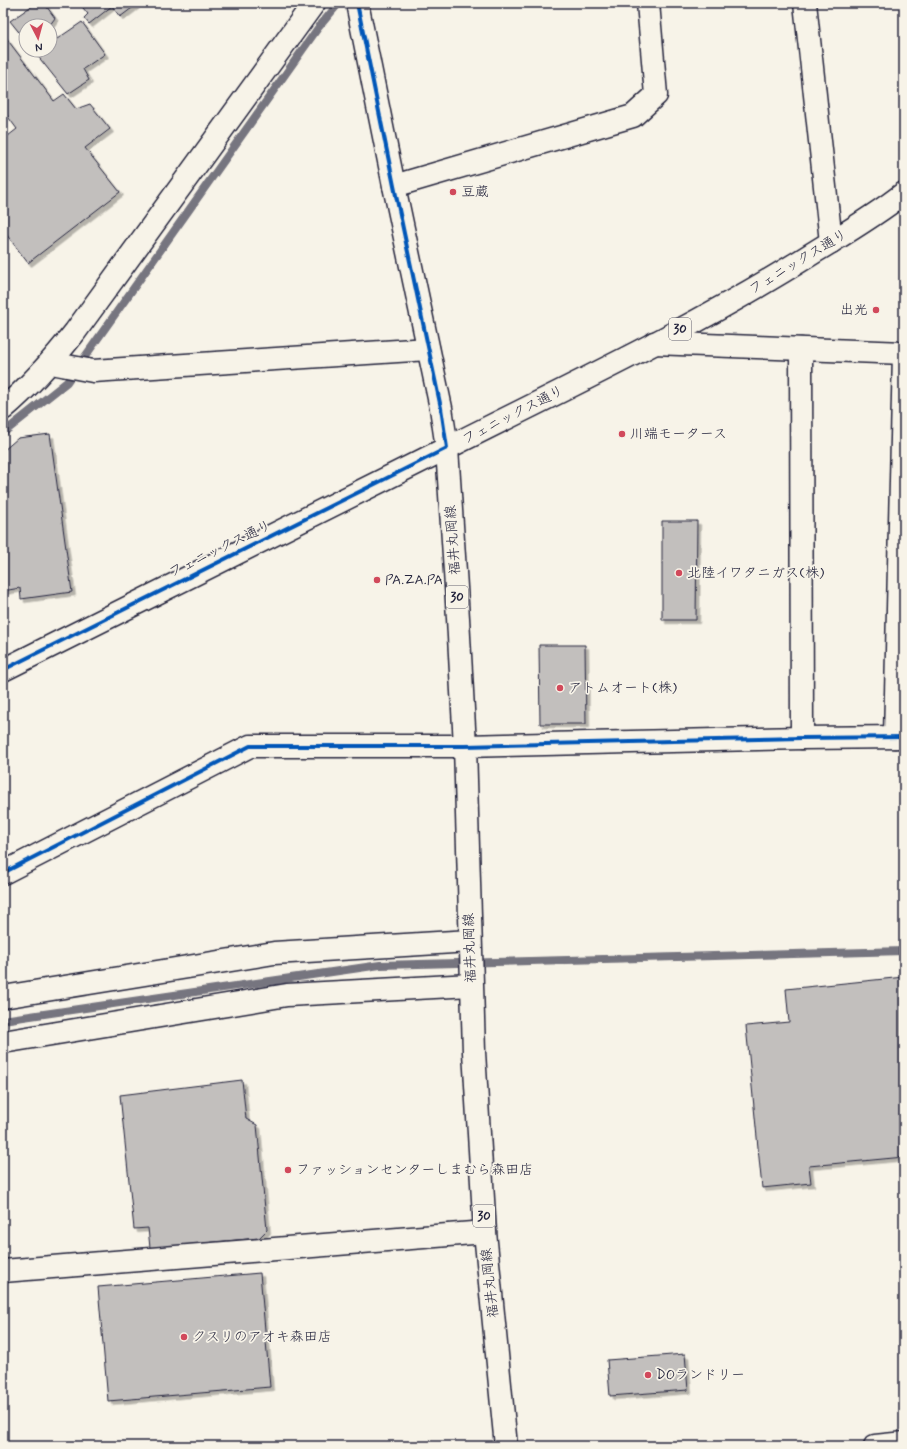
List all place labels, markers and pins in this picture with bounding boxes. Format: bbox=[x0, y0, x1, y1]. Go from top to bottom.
place label: 豆蔵 bbox=[461, 183, 489, 201]
marker: 豆蔵 bbox=[448, 187, 458, 197]
place label: 出光 bbox=[840, 301, 868, 319]
marker: 出光 bbox=[871, 305, 881, 315]
place label: 川端モータース bbox=[630, 425, 727, 443]
marker: 川端モータース bbox=[617, 429, 627, 439]
place label: 北陸イワタニガス(株) bbox=[687, 564, 824, 582]
marker: 北陸イワタニガス(株) bbox=[674, 568, 684, 578]
place label: PA.ZA.PA bbox=[385, 571, 443, 589]
marker: PA.ZA.PA bbox=[372, 575, 382, 585]
place label: アトムオート(株) bbox=[568, 679, 677, 697]
marker: アトムオート(株) bbox=[555, 683, 565, 693]
place label: ファッションセンターしまむら森田店 bbox=[296, 1161, 533, 1179]
marker: ファッションセンターしまむら森田店 bbox=[283, 1165, 293, 1175]
place label: クスリのアオキ森田店 bbox=[192, 1328, 332, 1346]
marker: クスリのアオキ森田店 bbox=[179, 1332, 189, 1342]
place label: DOランドリー bbox=[656, 1366, 745, 1384]
marker: DOランドリー bbox=[643, 1370, 653, 1380]

